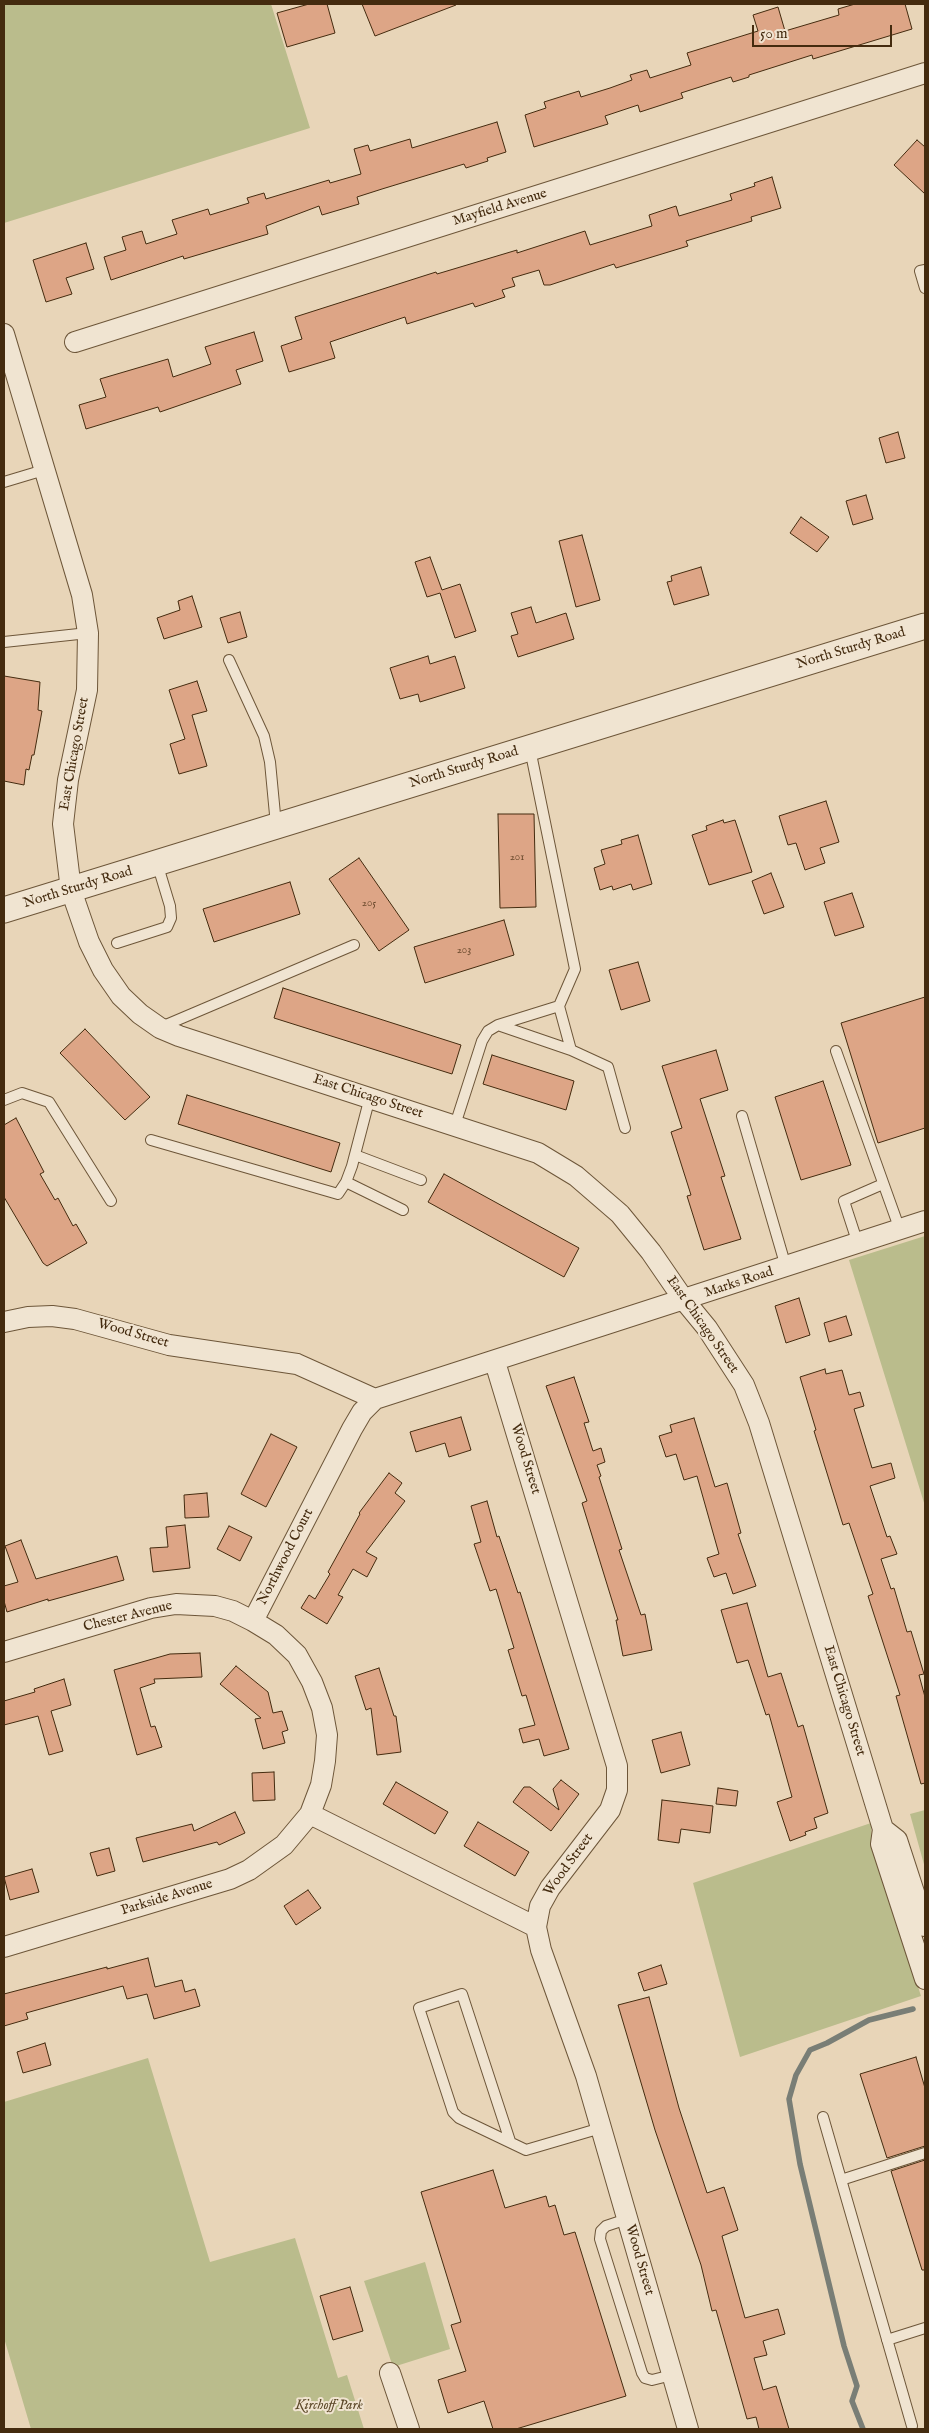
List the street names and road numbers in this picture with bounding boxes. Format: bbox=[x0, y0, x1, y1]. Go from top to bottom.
street label: Mayfield Avenue bbox=[451, 186, 549, 230]
street label: North Sturdy Road bbox=[794, 624, 908, 674]
street label: East Chicago Street bbox=[57, 696, 93, 812]
street label: North Sturdy Road bbox=[407, 743, 521, 793]
street label: North Sturdy Road bbox=[21, 863, 135, 913]
street label: East Chicago Street bbox=[311, 1071, 425, 1123]
street label: Marks Road bbox=[702, 1264, 776, 1302]
street label: East Chicago Street bbox=[662, 1273, 742, 1377]
street label: Wood Street bbox=[96, 1316, 170, 1352]
street label: Wood Street bbox=[506, 1422, 544, 1496]
street label: Northwood Court bbox=[254, 1506, 318, 1608]
street label: Chester Avenue bbox=[82, 1598, 174, 1636]
street label: East Chicago Street bbox=[819, 1644, 869, 1758]
street label: Wood Street bbox=[541, 1831, 597, 1899]
street label: Parkside Avenue bbox=[119, 1876, 215, 1920]
street label: Wood Street bbox=[621, 2223, 657, 2297]

